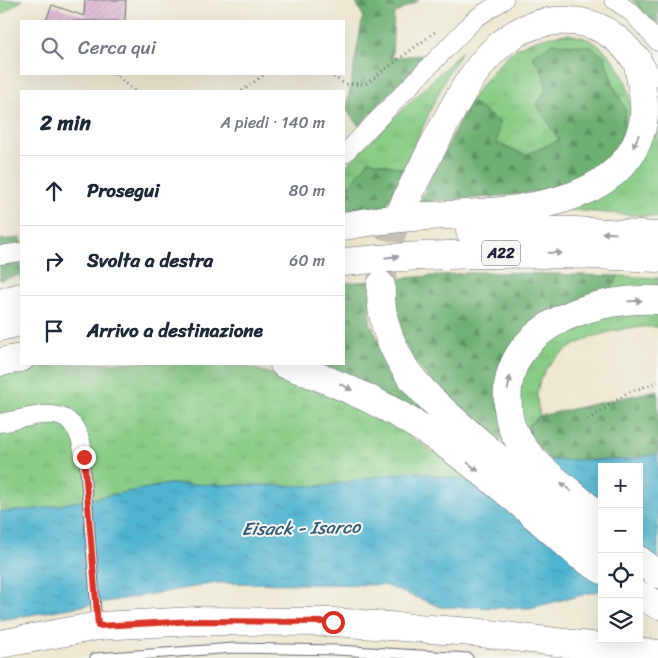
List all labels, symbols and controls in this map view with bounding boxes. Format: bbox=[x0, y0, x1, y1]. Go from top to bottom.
search box bbox=[20, 20, 345, 75]
text: Cerca qui bbox=[78, 31, 156, 64]
icon: search bbox=[38, 34, 66, 62]
text: 2 min bbox=[40, 104, 91, 142]
text: A piedi · 140 m bbox=[220, 108, 325, 137]
one-way arrow bbox=[631, 134, 639, 148]
text: Prosegui bbox=[87, 174, 160, 207]
text: 80 m bbox=[289, 176, 325, 205]
icon: ahead bbox=[40, 177, 68, 205]
one-way arrow bbox=[601, 229, 617, 237]
road number: A22 bbox=[482, 240, 520, 266]
text: Svolta a destra bbox=[87, 244, 213, 277]
text: 60 m bbox=[289, 246, 325, 275]
icon: right bbox=[40, 247, 68, 275]
one-way arrow bbox=[547, 249, 563, 257]
one-way arrow bbox=[385, 253, 401, 261]
one-way arrow bbox=[627, 297, 643, 305]
text: Arrivo a destinazione bbox=[87, 314, 263, 347]
icon: arrive bbox=[40, 317, 68, 345]
one-way arrow bbox=[506, 375, 514, 391]
one-way arrow bbox=[338, 383, 353, 391]
route end bbox=[73, 446, 96, 469]
one-way arrow bbox=[466, 461, 479, 472]
map controls bbox=[598, 463, 643, 643]
button: + bbox=[598, 463, 643, 508]
one-way arrow bbox=[561, 481, 573, 493]
button: − bbox=[598, 508, 643, 553]
water label: Eisack - Isarco bbox=[241, 511, 362, 545]
button: locate bbox=[598, 553, 643, 598]
button: layers bbox=[598, 598, 643, 643]
route start bbox=[322, 611, 345, 634]

